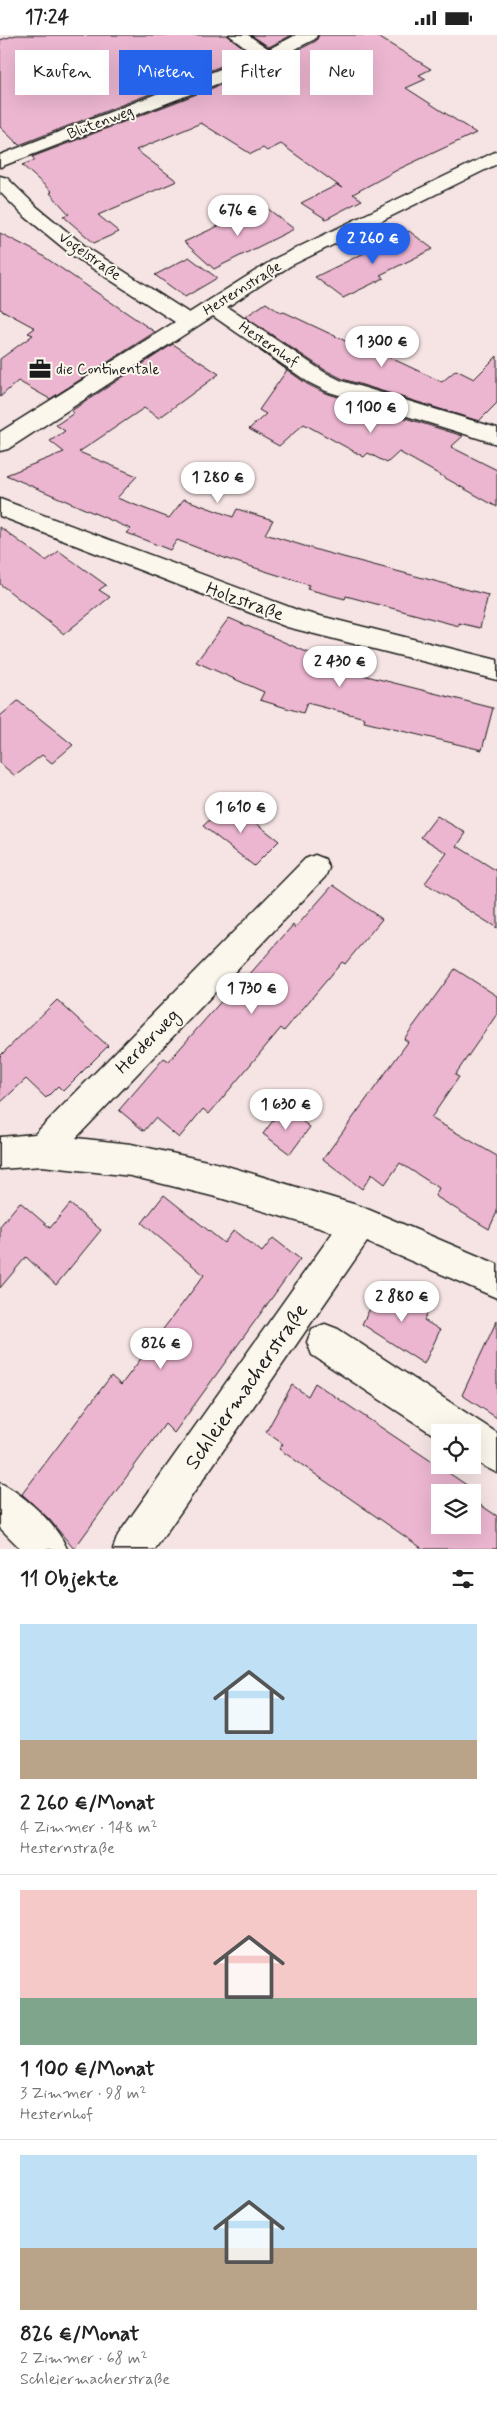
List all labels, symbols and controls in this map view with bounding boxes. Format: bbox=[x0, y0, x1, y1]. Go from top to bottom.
text: 17:24 bbox=[25, 5, 69, 30]
chip: Kaufen bbox=[15, 50, 109, 95]
chip: Mieten bbox=[119, 50, 212, 95]
chip: Filter bbox=[222, 50, 300, 95]
chip: Neu bbox=[310, 50, 373, 95]
street label: Blütenweg bbox=[64, 101, 136, 145]
pin: 676 € bbox=[203, 195, 273, 237]
text: 676 € bbox=[219, 200, 257, 221]
pin: 2 260 € bbox=[327, 223, 419, 265]
street label: Vogelstraße bbox=[53, 228, 125, 287]
text: 2 260 € bbox=[347, 228, 399, 249]
street label: Hesternstraße bbox=[200, 257, 286, 321]
street label: Hesternhof bbox=[234, 317, 302, 372]
pin: 1 300 € bbox=[336, 325, 428, 368]
text: 1 300 € bbox=[356, 331, 408, 352]
office icon: die Continentale bbox=[27, 356, 53, 382]
place label: die Continentale bbox=[56, 360, 160, 380]
pin: 1 100 € bbox=[325, 391, 417, 434]
text: 1 100 € bbox=[345, 397, 397, 418]
pin: 1 280 € bbox=[172, 461, 264, 504]
text: 1 280 € bbox=[192, 467, 244, 488]
street label: Holzstraße bbox=[203, 577, 287, 627]
pin: 2 430 € bbox=[294, 645, 386, 688]
text: 2 430 € bbox=[314, 651, 366, 672]
pin: 1 610 € bbox=[195, 791, 287, 834]
text: 1 610 € bbox=[216, 797, 266, 818]
pin: 1 730 € bbox=[206, 973, 298, 1015]
text: 1 730 € bbox=[227, 978, 277, 999]
street label: Herderweg bbox=[111, 1004, 186, 1080]
pin: 1 630 € bbox=[240, 1089, 332, 1131]
text: 1 630 € bbox=[261, 1094, 311, 1115]
pin: 2 880 € bbox=[356, 1281, 448, 1323]
text: 2 880 € bbox=[375, 1286, 429, 1307]
street label: Schleiermacherstraße bbox=[179, 1298, 315, 1475]
pin: 826 € bbox=[126, 1327, 196, 1370]
text: 826 € bbox=[141, 1333, 181, 1354]
map controls bbox=[431, 1424, 481, 1534]
button: locate bbox=[431, 1424, 481, 1474]
button: layers bbox=[431, 1484, 481, 1534]
text: 11 Objekte bbox=[20, 1565, 119, 1593]
icon: filters bbox=[449, 1565, 477, 1593]
icon: home bbox=[204, 1657, 294, 1747]
text: 2 260 €/Monat bbox=[20, 1789, 155, 1817]
text: 4 Zimmer · 148 m² bbox=[20, 1817, 158, 1838]
text: Hesternstraße bbox=[20, 1838, 115, 1859]
icon: home bbox=[204, 1922, 294, 2012]
text: 1 100 €/Monat bbox=[20, 2055, 155, 2083]
text: 3 Zimmer · 98 m² bbox=[20, 2083, 147, 2104]
text: Hesternhof bbox=[20, 2104, 93, 2125]
icon: home bbox=[204, 2187, 294, 2277]
text: 826 €/Monat bbox=[20, 2320, 139, 2348]
text: 2 Zimmer · 68 m² bbox=[20, 2348, 148, 2369]
text: Schleiermacherstraße bbox=[20, 2369, 170, 2390]

